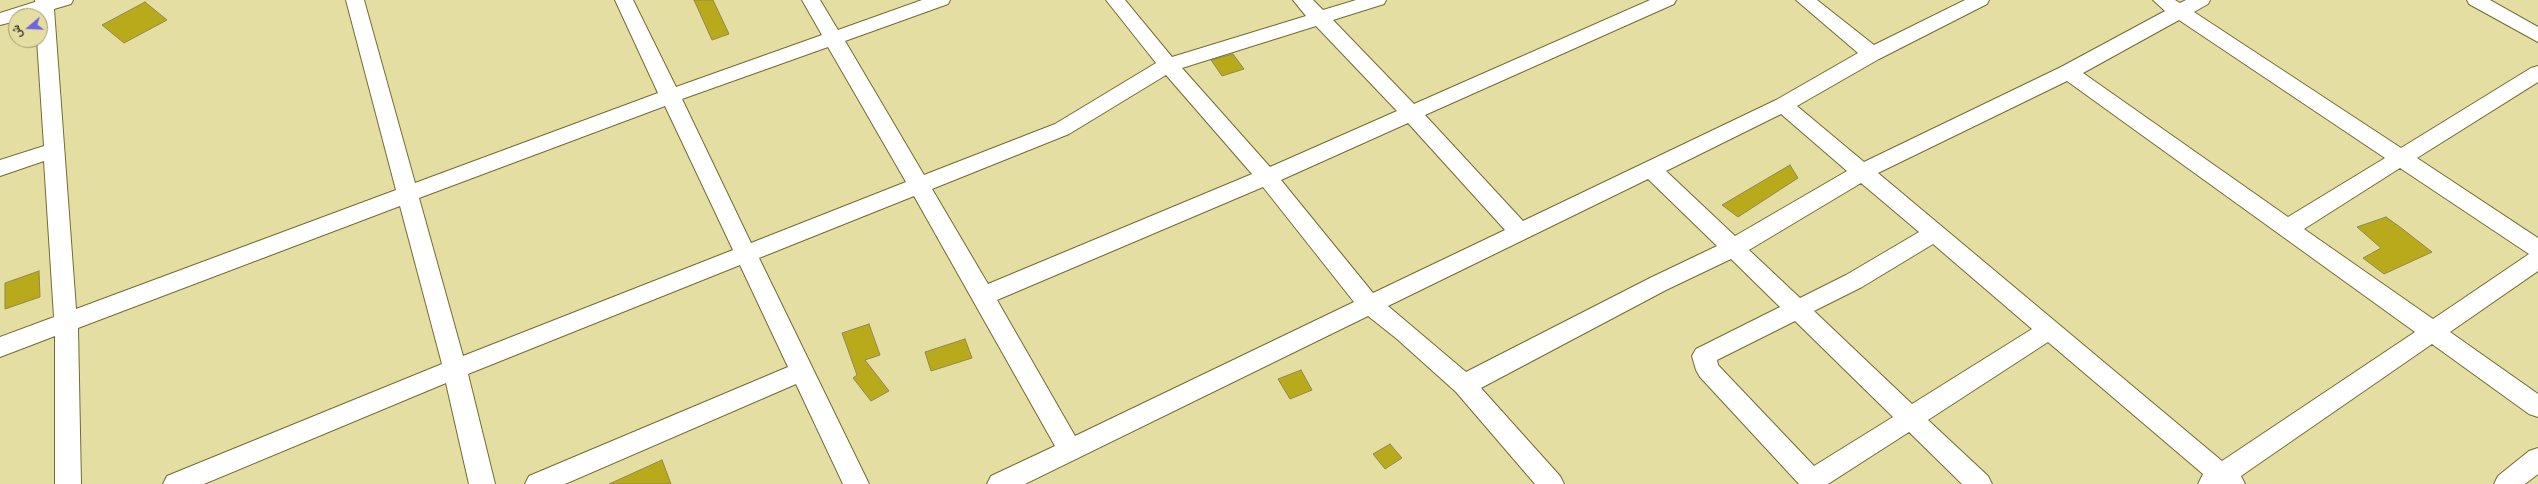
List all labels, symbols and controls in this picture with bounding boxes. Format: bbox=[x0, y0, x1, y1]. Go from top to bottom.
north arrow bbox=[8, 8, 48, 48]
text: ش bbox=[9, 23, 26, 40]

